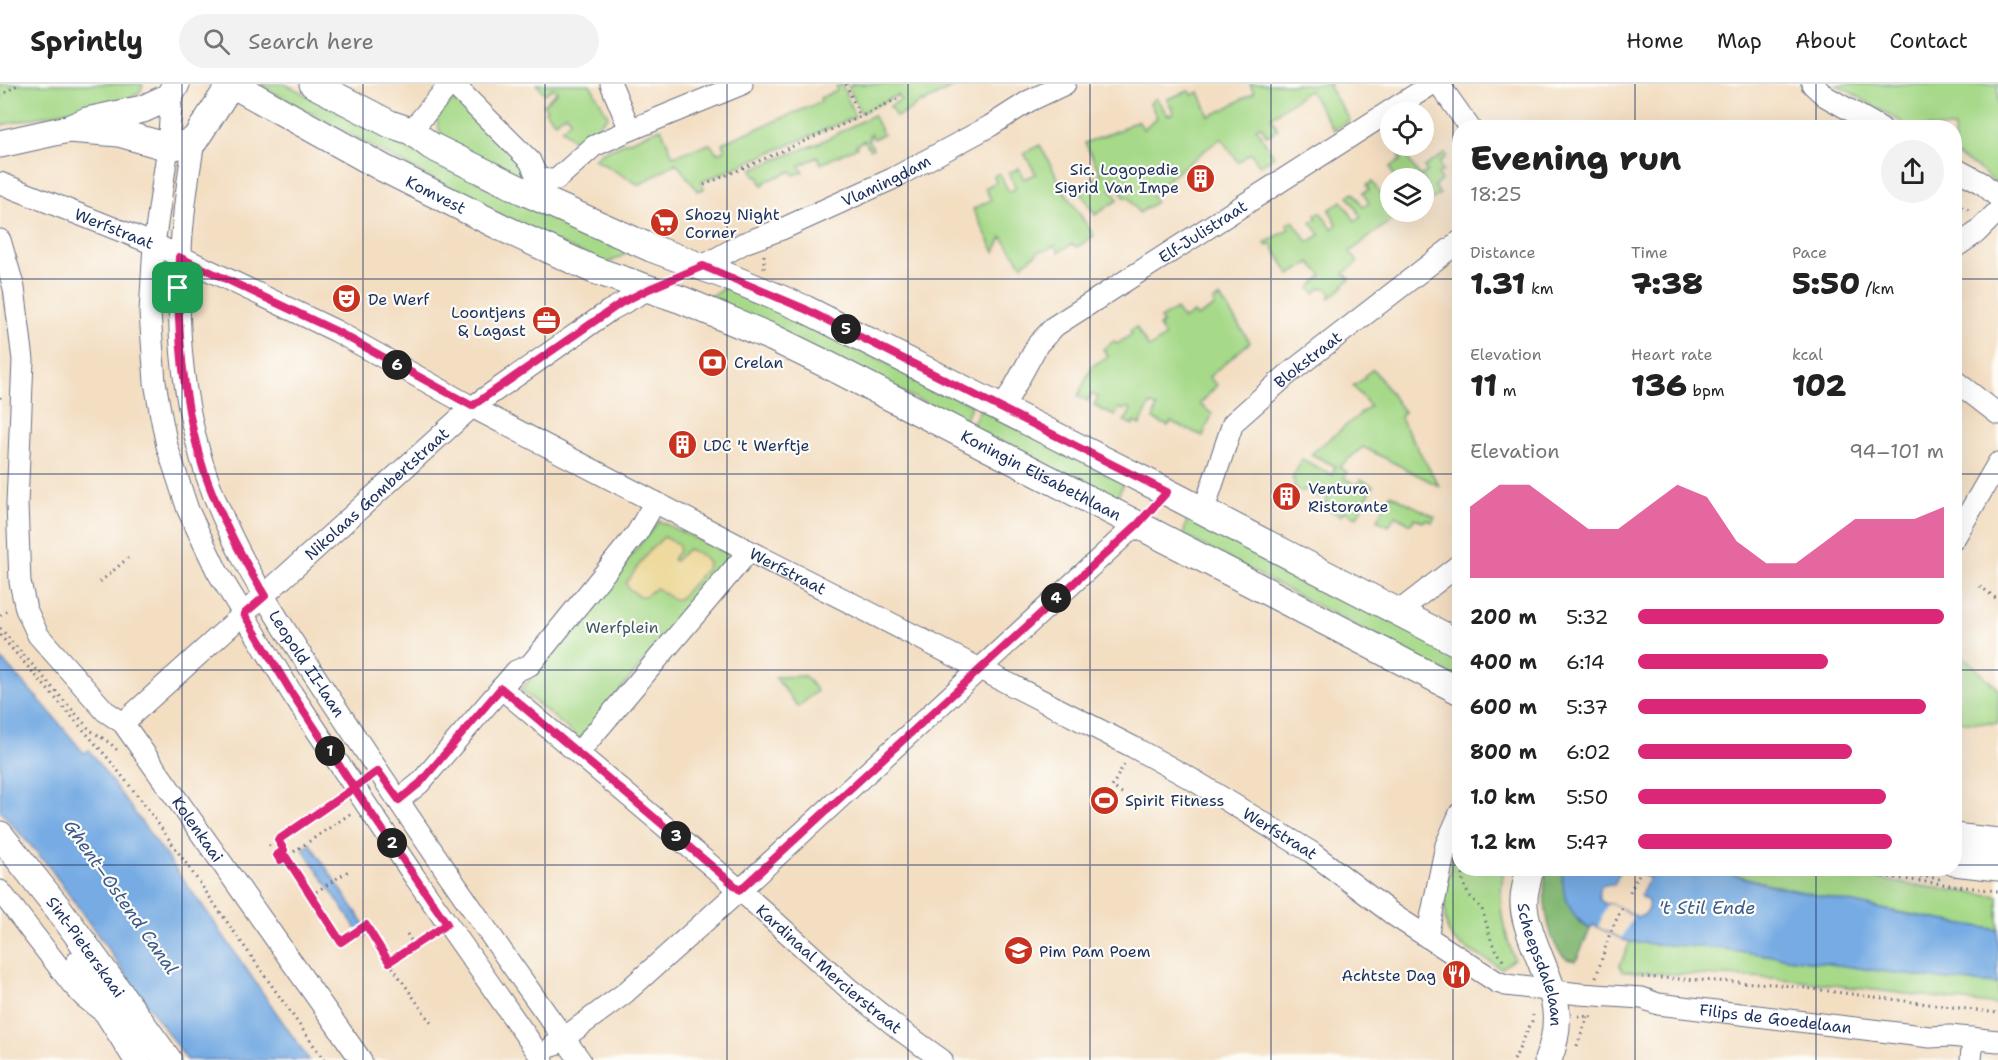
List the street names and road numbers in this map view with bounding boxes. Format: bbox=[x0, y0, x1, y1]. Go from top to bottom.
street label: Vlamingdam bbox=[838, 150, 934, 212]
street label: Komvest bbox=[402, 171, 469, 219]
street label: Elf-Julistraat bbox=[1155, 196, 1251, 268]
street label: Werfstraat bbox=[71, 204, 157, 254]
street label: Blokstraat bbox=[1270, 327, 1346, 393]
street label: Nikolaas Gombertstraat bbox=[300, 423, 454, 565]
street label: Koningin Elisabethlaan bbox=[957, 425, 1125, 526]
street label: Werfstraat bbox=[746, 543, 830, 600]
street label: Leopold II-laan bbox=[264, 606, 350, 721]
street label: Kolenkaai bbox=[167, 792, 228, 866]
street label: Werfstraat bbox=[1239, 803, 1322, 864]
street label: Sint-Pieterskaai bbox=[42, 892, 129, 1002]
street label: Kardinaal Mercierstraat bbox=[752, 900, 906, 1038]
street label: Scheepsdalelaan bbox=[1513, 902, 1567, 1027]
street label: Filips de Goedelaan bbox=[1698, 999, 1853, 1038]

